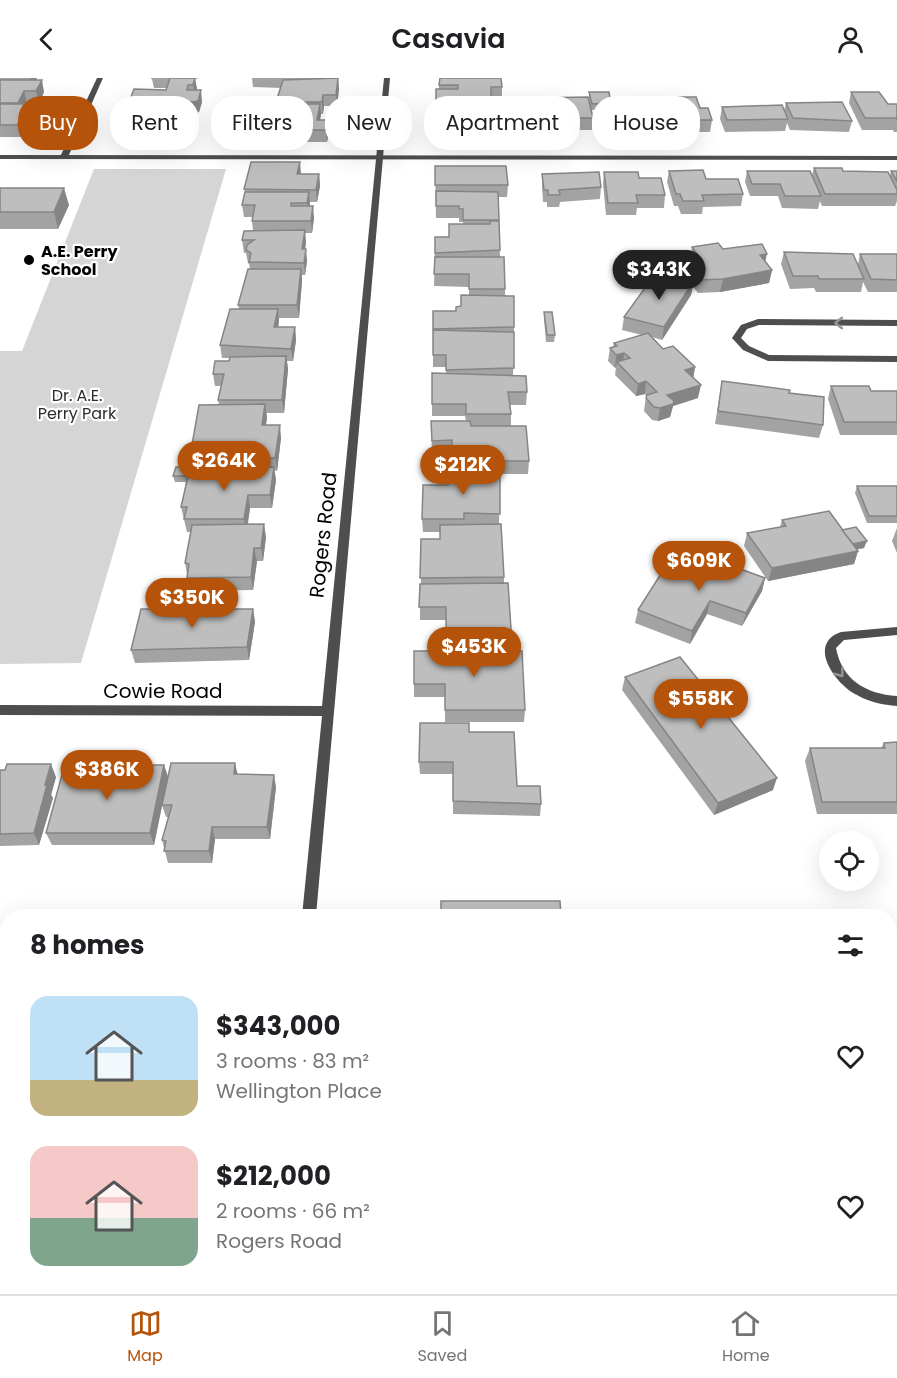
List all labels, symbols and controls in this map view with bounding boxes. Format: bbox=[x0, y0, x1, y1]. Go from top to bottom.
text: Casavia bbox=[391, 20, 506, 57]
icon: back bbox=[30, 23, 63, 56]
icon: person bbox=[834, 23, 867, 56]
chip: Buy bbox=[18, 96, 98, 150]
chip: Rent bbox=[110, 96, 199, 150]
chip: Filters bbox=[211, 96, 313, 150]
chip: New bbox=[325, 96, 412, 150]
chip: Apartment bbox=[424, 96, 580, 150]
chip: House bbox=[592, 96, 700, 150]
place label: A.E. Perry School bbox=[41, 240, 118, 281]
pin: $343K bbox=[617, 250, 701, 301]
marker: A.E. Perry School bbox=[22, 253, 36, 267]
text: $343K bbox=[627, 255, 691, 283]
one-way arrow bbox=[834, 317, 843, 329]
park label: Dr. A.E. Perry Park bbox=[38, 384, 117, 425]
pin: $264K bbox=[182, 441, 266, 492]
pin: $212K bbox=[421, 445, 505, 496]
text: $264K bbox=[192, 446, 256, 474]
text: $212K bbox=[434, 450, 492, 478]
street label: Rogers Road bbox=[302, 471, 344, 599]
pin: $609K bbox=[657, 541, 741, 592]
text: $609K bbox=[666, 546, 732, 574]
pin: $350K bbox=[150, 578, 234, 629]
text: $350K bbox=[159, 583, 225, 611]
pin: $453K bbox=[432, 627, 516, 678]
text: $453K bbox=[441, 632, 507, 660]
one-way arrow bbox=[832, 666, 843, 677]
street label: Cowie Road bbox=[103, 677, 223, 705]
pin: $558K bbox=[659, 679, 743, 730]
text: $558K bbox=[668, 684, 734, 712]
pin: $386K bbox=[65, 750, 149, 801]
text: $386K bbox=[75, 755, 139, 783]
map controls bbox=[819, 831, 879, 891]
button: locate bbox=[819, 831, 879, 891]
text: 8 homes bbox=[30, 927, 145, 963]
icon: filters bbox=[834, 929, 867, 962]
text: $343,000 bbox=[216, 1008, 341, 1044]
icon: home bbox=[78, 1020, 150, 1092]
icon: heart bbox=[834, 1040, 867, 1073]
text: 3 rooms · 83 m² bbox=[216, 1047, 369, 1075]
text: Wellington Place bbox=[216, 1077, 382, 1105]
text: $212,000 bbox=[216, 1158, 331, 1194]
icon: home bbox=[78, 1170, 150, 1242]
icon: heart bbox=[834, 1190, 867, 1223]
text: 2 rooms · 66 m² bbox=[216, 1197, 370, 1225]
text: Rogers Road bbox=[216, 1227, 342, 1255]
tab: Map bbox=[127, 1307, 163, 1368]
tab: Saved bbox=[417, 1307, 467, 1368]
tab: Home bbox=[722, 1307, 770, 1368]

